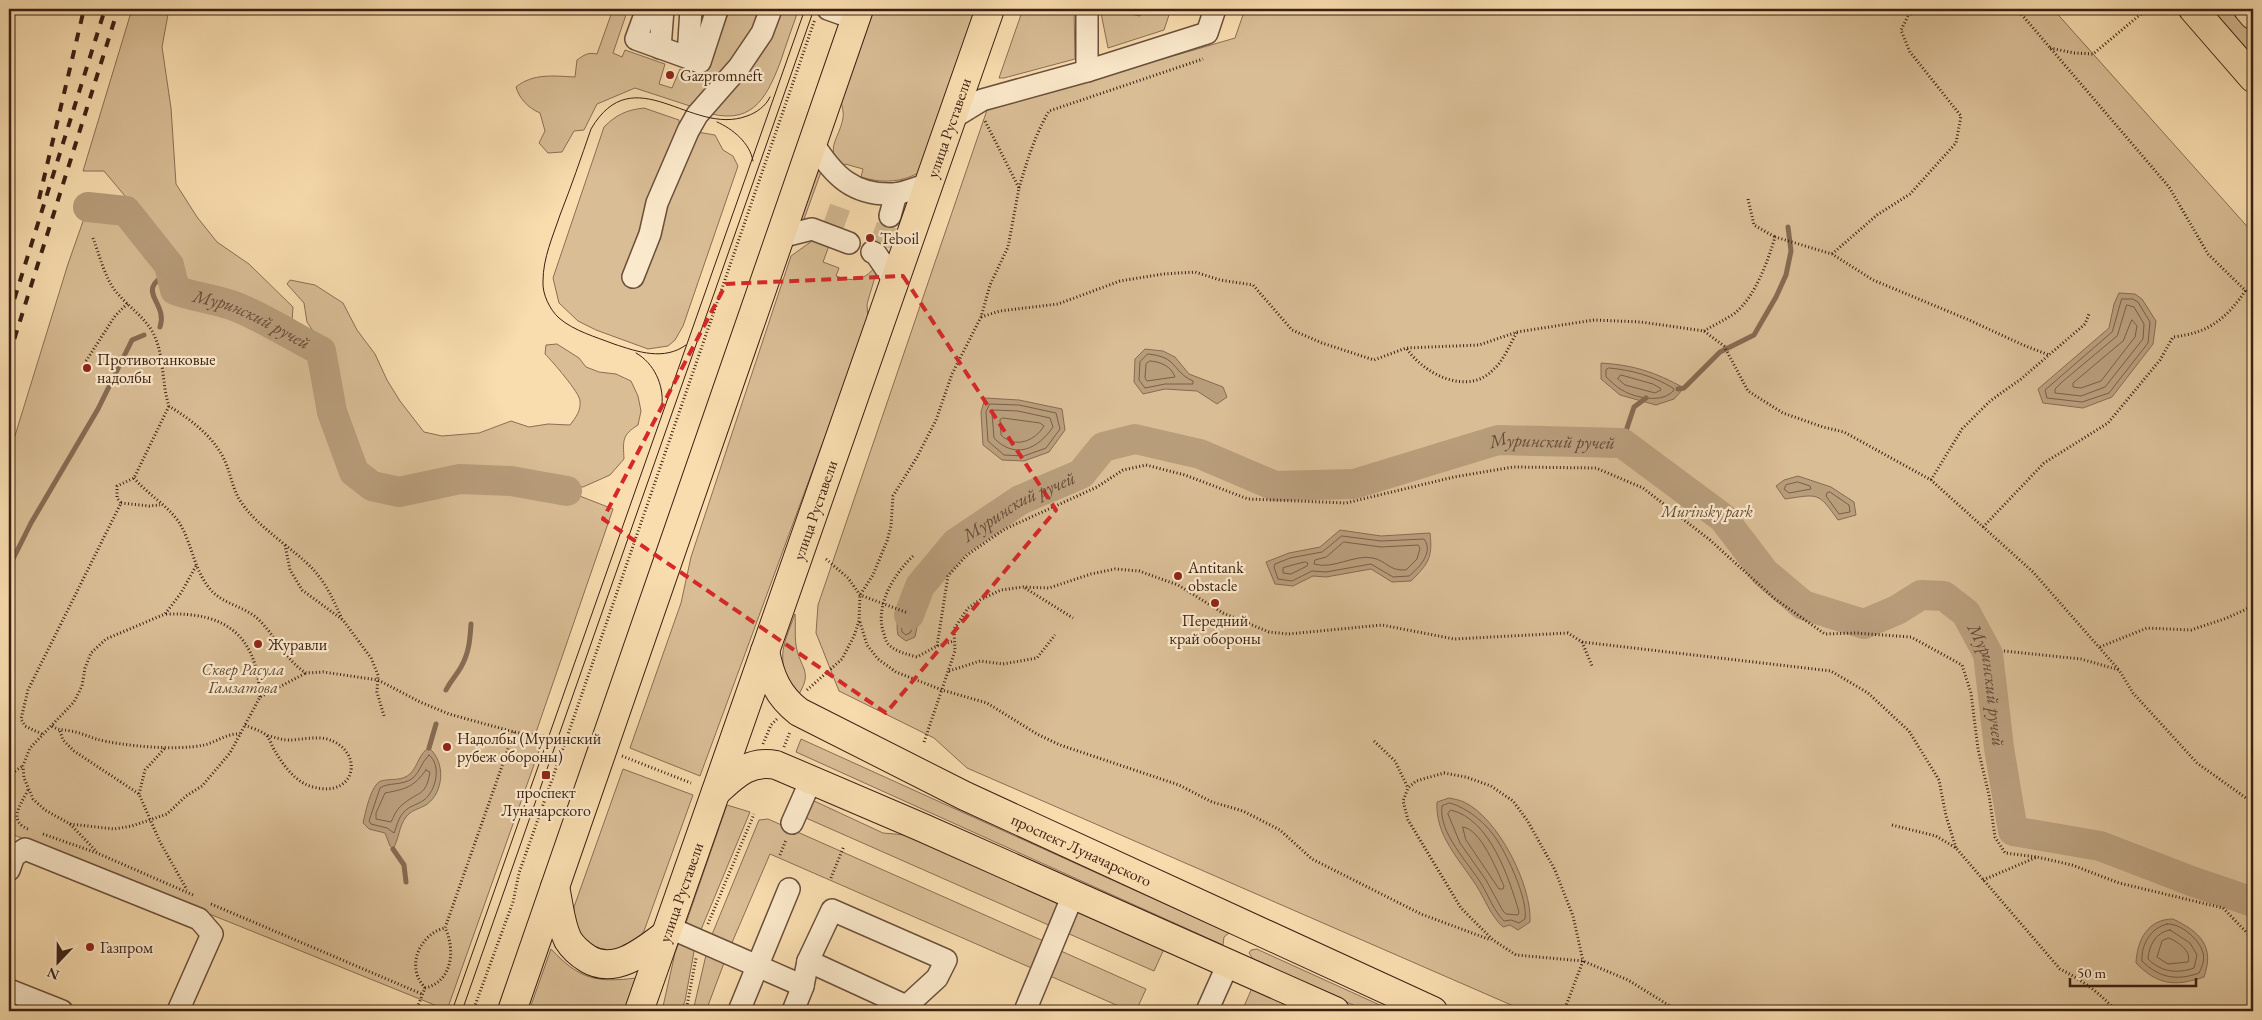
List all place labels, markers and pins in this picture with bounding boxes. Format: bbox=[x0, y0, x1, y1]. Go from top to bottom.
place label: Gazpromneft bbox=[680, 65, 763, 86]
marker: Gazpromneft bbox=[664, 69, 676, 81]
place label: Teboil bbox=[880, 228, 919, 249]
marker: Teboil bbox=[864, 232, 876, 244]
place label: Противотанковые надолбы bbox=[97, 349, 216, 388]
marker: Противотанковые надолбы bbox=[81, 362, 93, 374]
place label: Antitank obstacle bbox=[1187, 557, 1244, 596]
marker: Antitank obstacle bbox=[1172, 570, 1184, 582]
marker: Передний край обороны bbox=[1209, 597, 1221, 609]
place label: Передний край обороны bbox=[1169, 610, 1261, 649]
place label: Журавли bbox=[267, 634, 328, 655]
marker: Журавли bbox=[252, 638, 264, 650]
place label: Надолбы (Муринский рубеж обороны) bbox=[457, 728, 602, 767]
marker: Надолбы (Муринский рубеж обороны) bbox=[441, 741, 453, 753]
marker: проспект Луначарского bbox=[540, 769, 552, 781]
place label: проспект Луначарского bbox=[501, 782, 591, 821]
place label: Газпром bbox=[100, 937, 153, 958]
marker: Газпром bbox=[84, 941, 96, 953]

